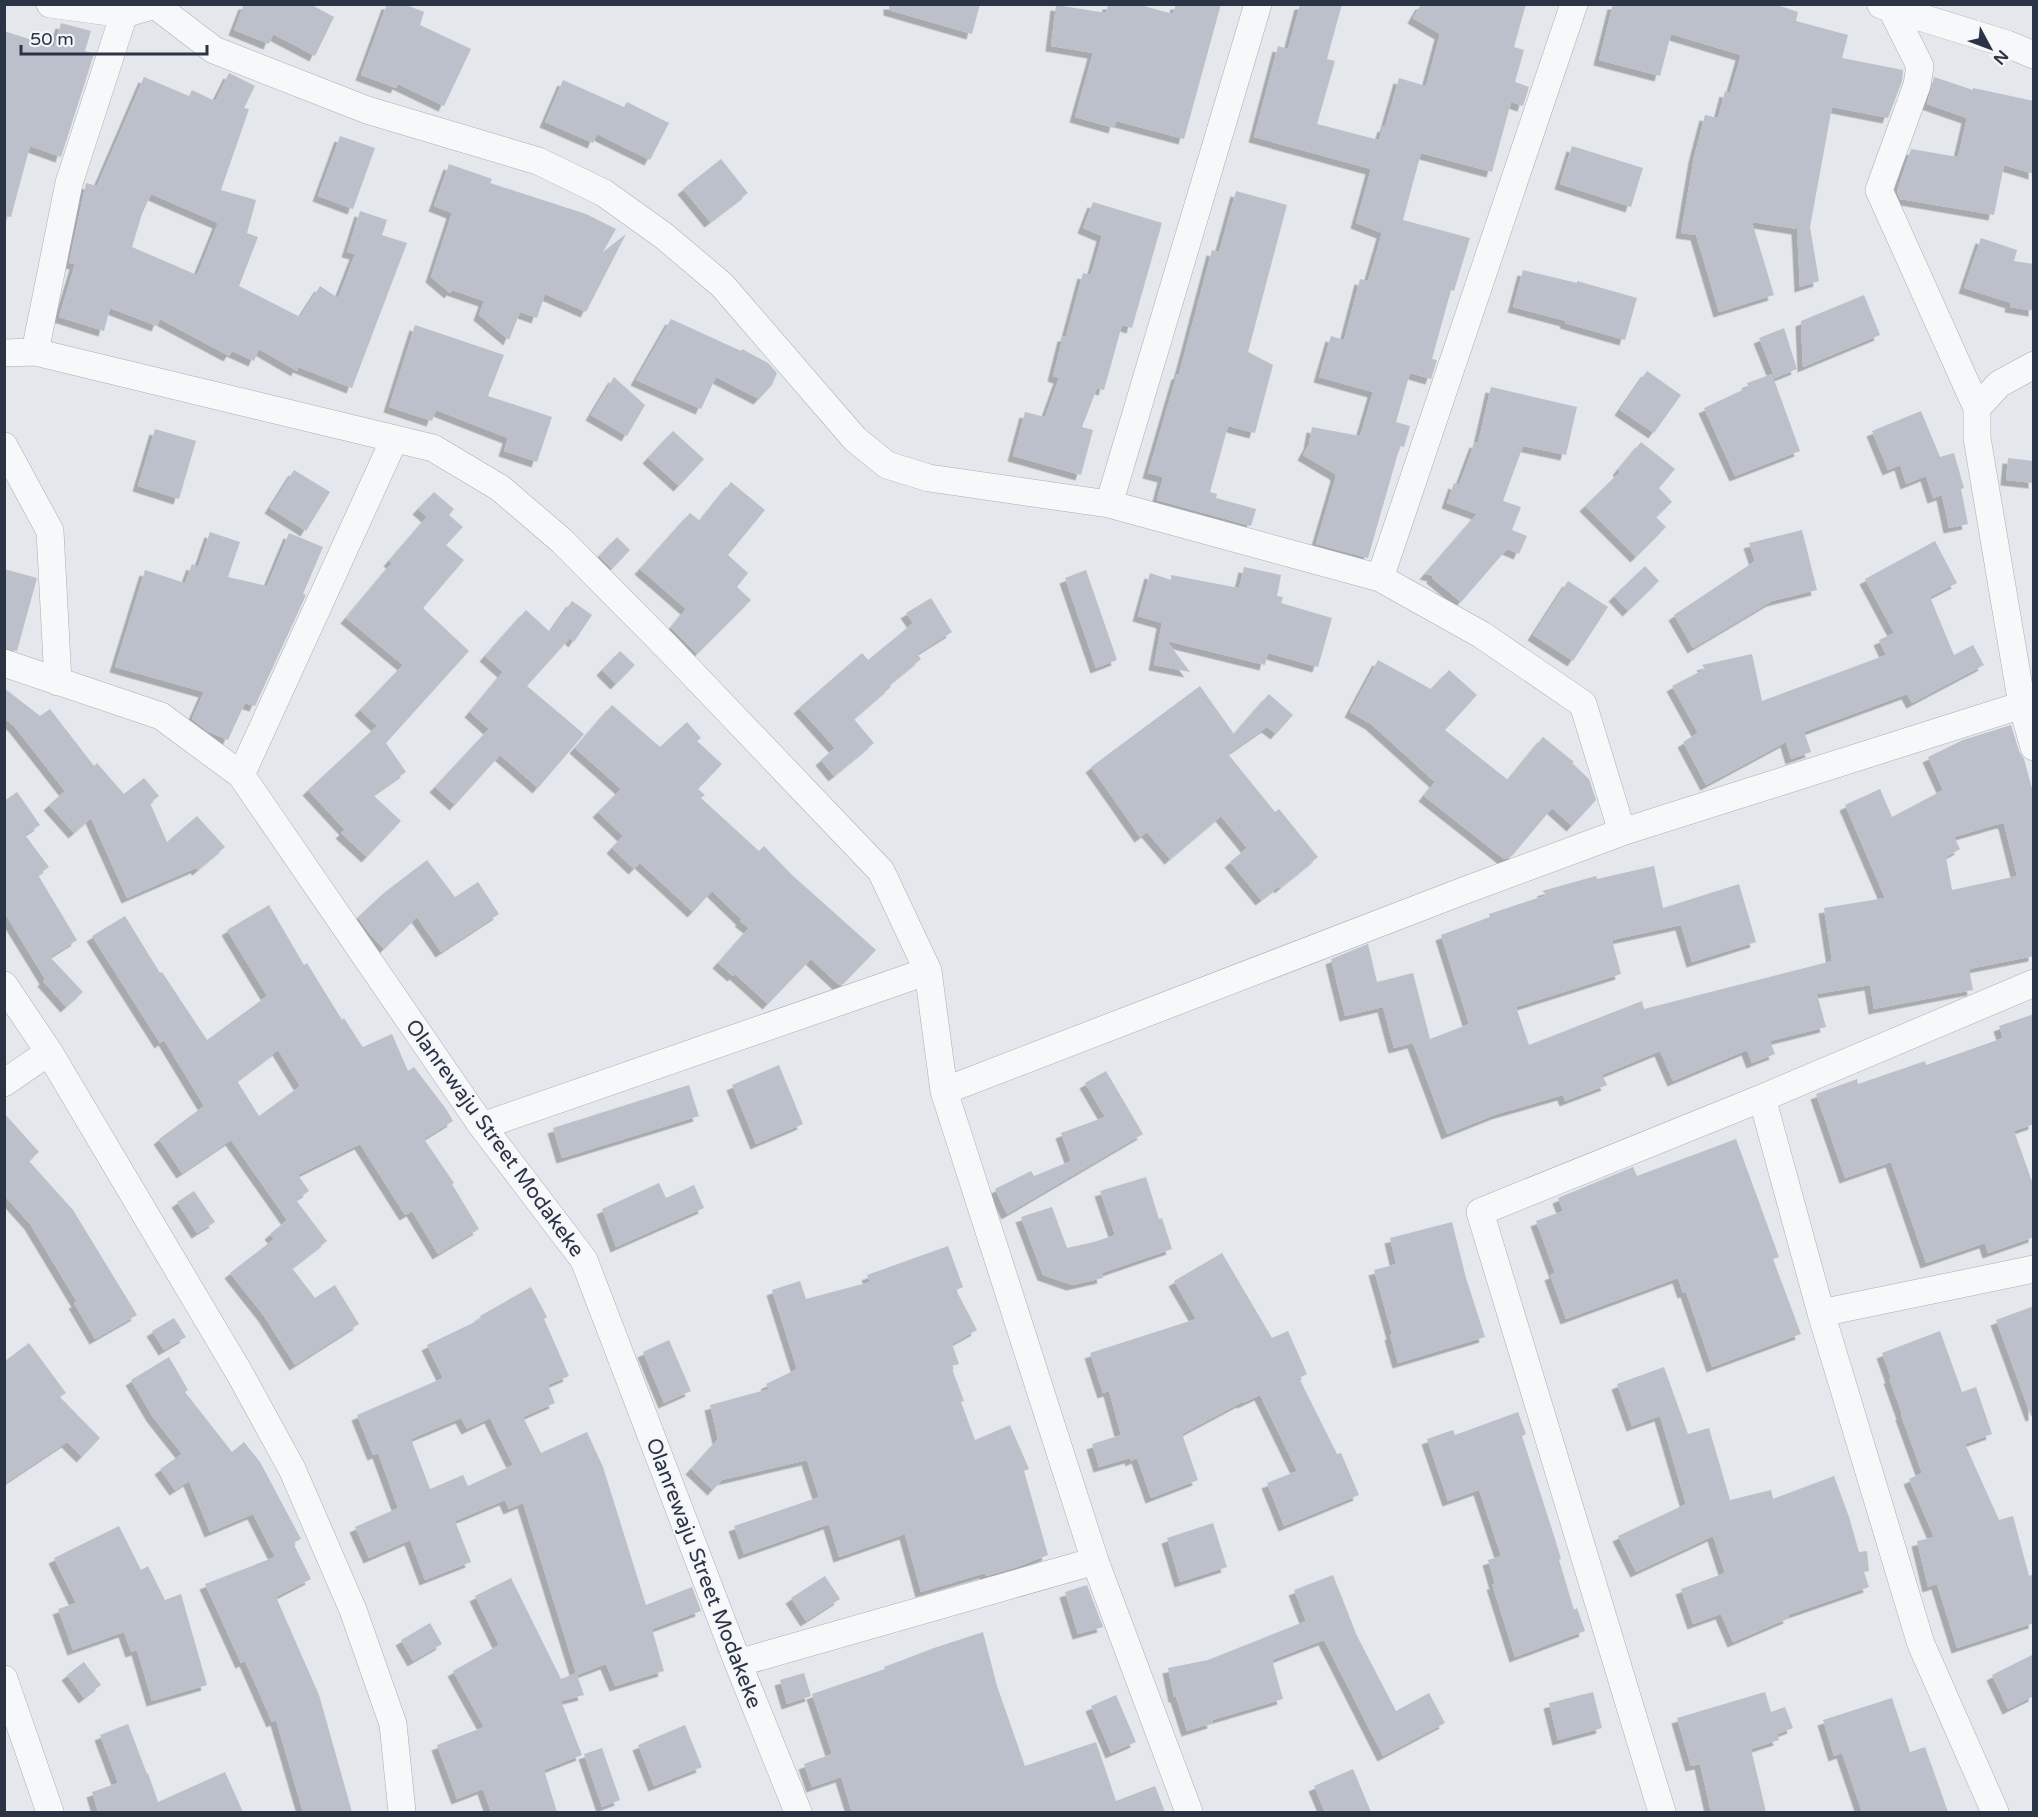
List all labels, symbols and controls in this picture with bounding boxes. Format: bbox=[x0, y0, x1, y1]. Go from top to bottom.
scale bar bbox=[21, 18, 207, 56]
north arrow bbox=[1960, 18, 2020, 78]
text: 50 m bbox=[30, 28, 74, 50]
text: N bbox=[1989, 46, 2012, 69]
street label: Olanrewaju Street Modakeke bbox=[400, 1015, 589, 1262]
street label: Olanrewaju Street Modakeke bbox=[640, 1434, 767, 1712]

